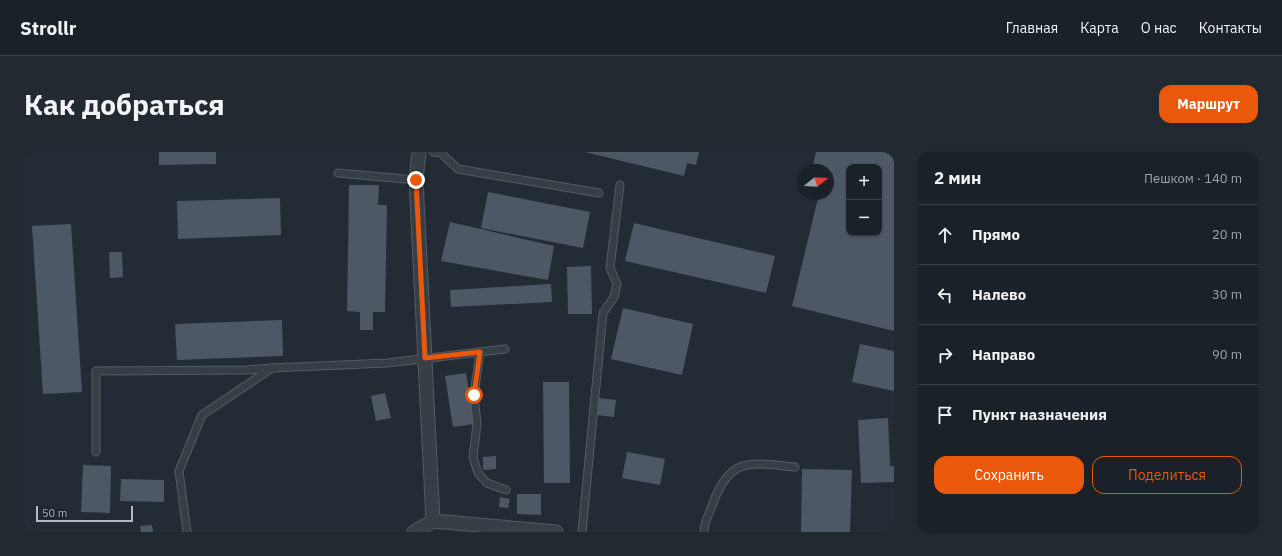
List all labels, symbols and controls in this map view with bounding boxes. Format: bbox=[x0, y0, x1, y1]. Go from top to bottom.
text: Strollr bbox=[20, 16, 76, 40]
text: Главная bbox=[1006, 19, 1058, 37]
text: Карта bbox=[1080, 19, 1119, 37]
text: О нас bbox=[1141, 19, 1177, 37]
text: Контакты bbox=[1199, 19, 1262, 37]
button: Маршрут bbox=[1159, 85, 1258, 123]
text: Как добраться bbox=[24, 86, 225, 123]
north arrow bbox=[798, 164, 834, 200]
map controls bbox=[846, 164, 882, 236]
button: + bbox=[846, 164, 882, 200]
text: 2 мин bbox=[934, 167, 981, 189]
text: Пешком · 140 m bbox=[1144, 170, 1242, 187]
route end bbox=[407, 171, 425, 189]
button: − bbox=[846, 200, 882, 236]
icon: ahead bbox=[934, 224, 956, 246]
text: Прямо bbox=[972, 225, 1020, 244]
text: 20 m bbox=[1212, 226, 1242, 243]
icon: left bbox=[934, 284, 956, 306]
text: Налево bbox=[972, 285, 1026, 304]
text: 30 m bbox=[1212, 286, 1242, 303]
icon: right bbox=[934, 344, 956, 366]
text: Направо bbox=[972, 345, 1035, 364]
text: 90 m bbox=[1212, 346, 1242, 363]
route start bbox=[465, 386, 483, 404]
icon: arrive bbox=[934, 404, 956, 426]
text: Пункт назначения bbox=[972, 405, 1107, 424]
button: Сохранить bbox=[934, 456, 1084, 494]
button: Поделиться bbox=[1092, 456, 1242, 494]
scale bar bbox=[36, 504, 133, 523]
text: 50 m bbox=[42, 506, 67, 520]

